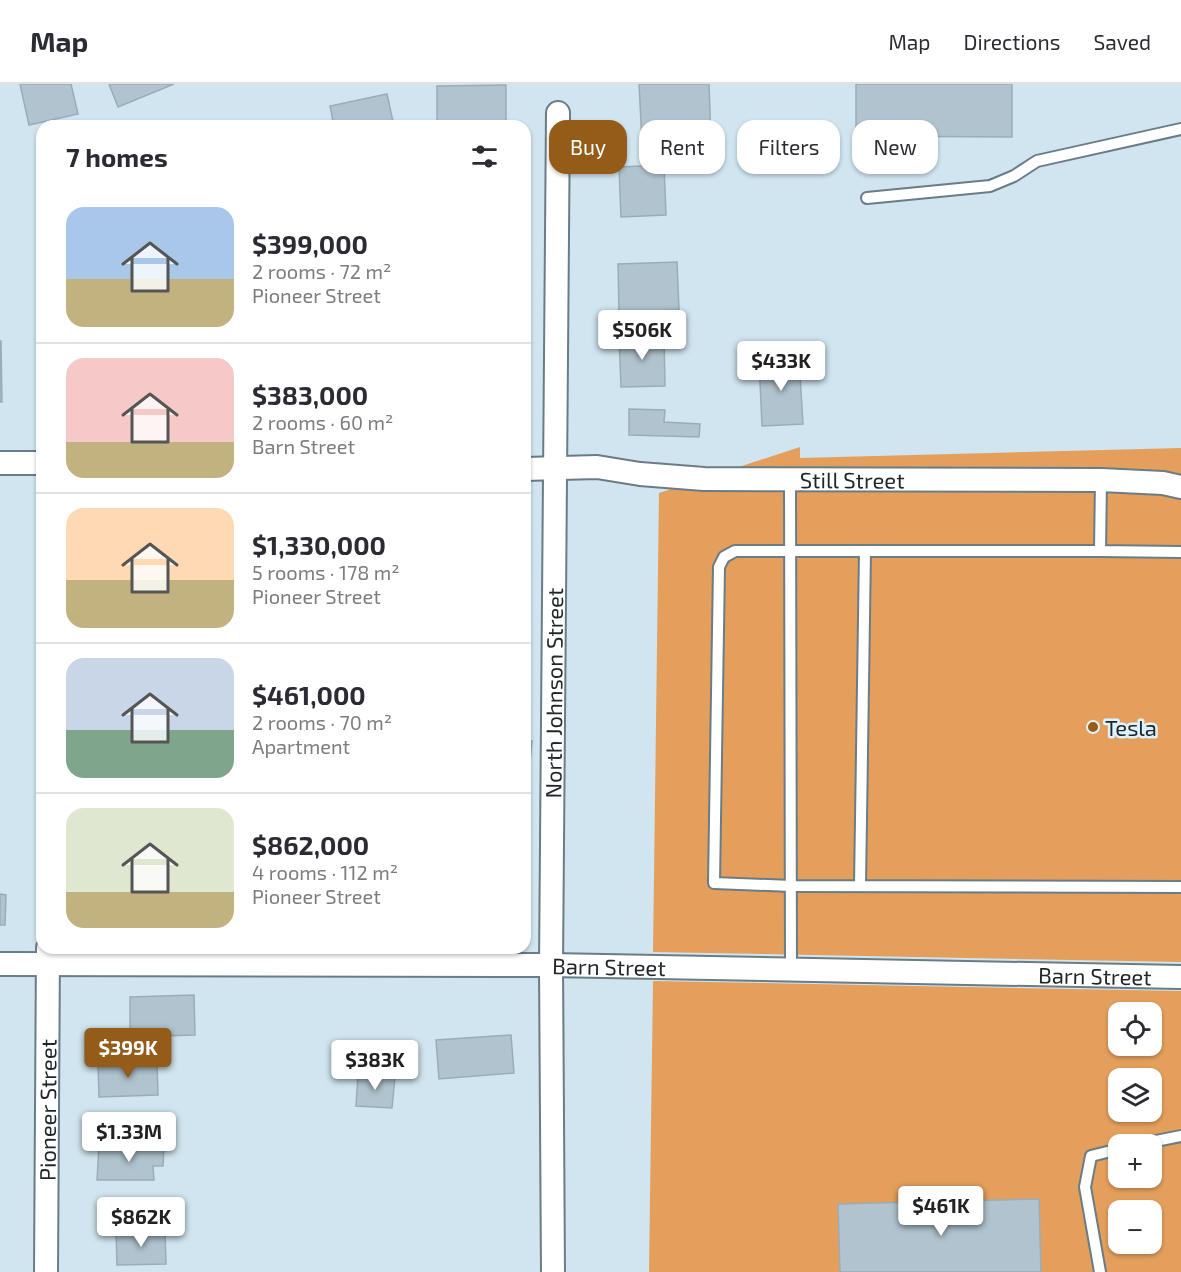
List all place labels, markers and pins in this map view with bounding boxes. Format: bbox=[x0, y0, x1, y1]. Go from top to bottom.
pin: $506K bbox=[600, 310, 684, 361]
pin: $433K bbox=[739, 341, 823, 392]
place label: Tesla bbox=[1105, 714, 1157, 740]
marker: Tesla bbox=[1086, 720, 1100, 734]
pin: $399K bbox=[86, 1028, 170, 1079]
pin: $383K bbox=[333, 1040, 417, 1091]
pin: $1.33M bbox=[80, 1112, 178, 1163]
pin: $461K bbox=[899, 1186, 983, 1237]
pin: $862K bbox=[99, 1197, 183, 1248]

